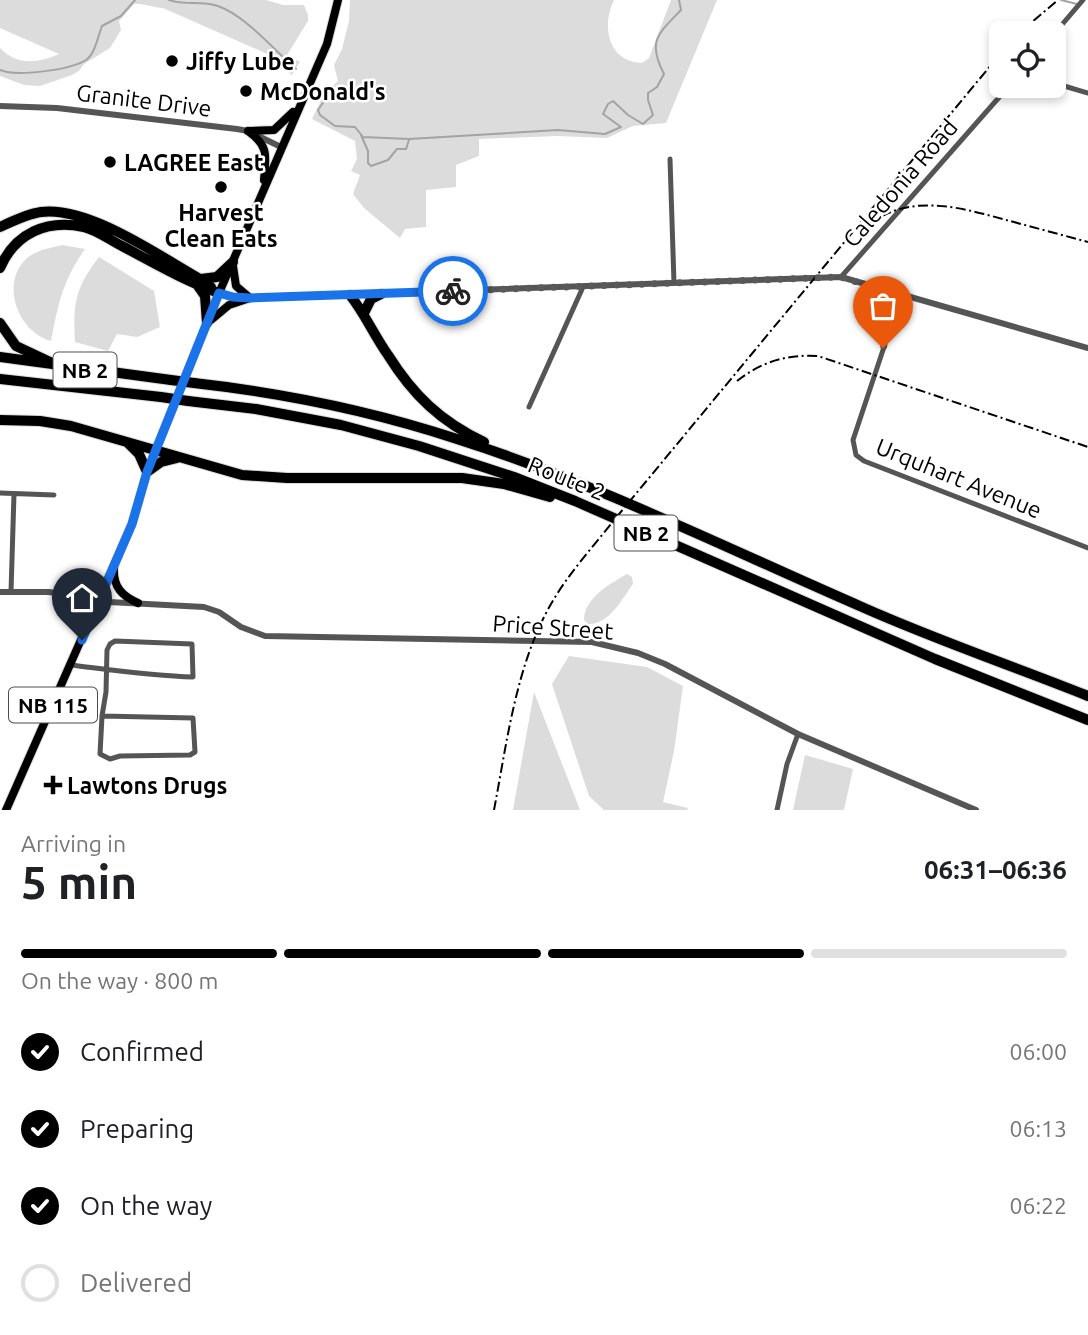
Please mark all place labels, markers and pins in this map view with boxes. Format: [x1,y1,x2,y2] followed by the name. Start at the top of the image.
[186,49,295,74] place label: Jiffy Lube
[164,53,180,69] marker: Jiffy Lube
[260,79,386,104] place label: McDonald's
[238,83,254,99] marker: McDonald's
[124,150,264,175] place label: LAGREE East
[102,154,118,170] marker: LAGREE East
[213,179,229,195] marker: Harvest Clean Eats
[164,200,278,251] place label: Harvest Clean Eats
[853,276,913,348] pin
[52,568,112,640] pin
[67,773,227,798] place label: Lawtons Drugs
[45,777,61,793] marker: Lawtons Drugs

